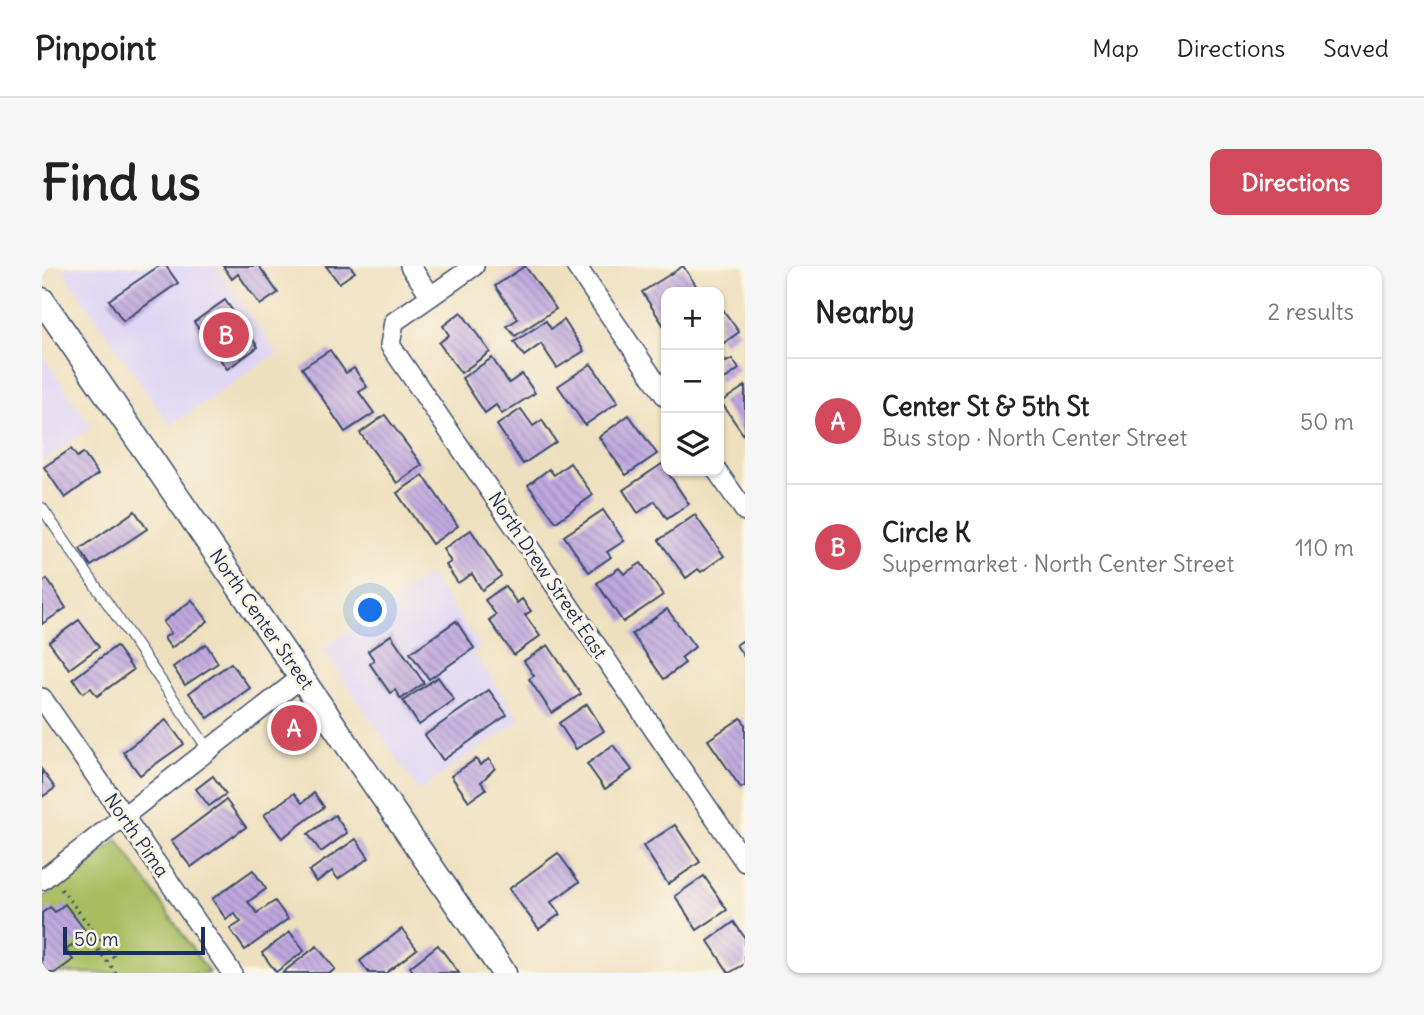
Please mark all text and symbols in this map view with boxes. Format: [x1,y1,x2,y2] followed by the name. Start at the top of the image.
[35,27,156,69] text: Pinpoint
[1092,33,1139,63] text: Map
[1177,33,1285,63] text: Directions
[1323,33,1389,63] text: Saved
[1210,149,1382,215] button: Directions
[42,152,200,213] text: Find us
[661,287,724,476] map controls
[661,287,724,350] button: +
[815,293,915,331] text: Nearby
[1268,297,1354,326] text: 2 results
[203,309,249,361] pin: B
[661,350,724,413] button: −
[882,390,1089,423] text: Center St & 5th St
[831,407,845,436] text: A
[1300,407,1354,436] text: 50 m
[661,413,724,476] button: layers
[882,423,1187,452] text: Bus stop · North Center Street
[483,487,613,663] street label: North Drew Street East
[882,516,971,549] text: Circle K
[830,533,846,562] text: B
[1295,533,1354,562] text: 110 m
[205,544,319,694] street label: North Center Street
[882,549,1234,578] text: Supermarket · North Center Street
[353,593,387,627] your location
[271,702,317,754] pin: A
[100,789,175,882] street label: North Pima
[63,924,205,956] scale bar
[74,927,119,951] text: 50 m

